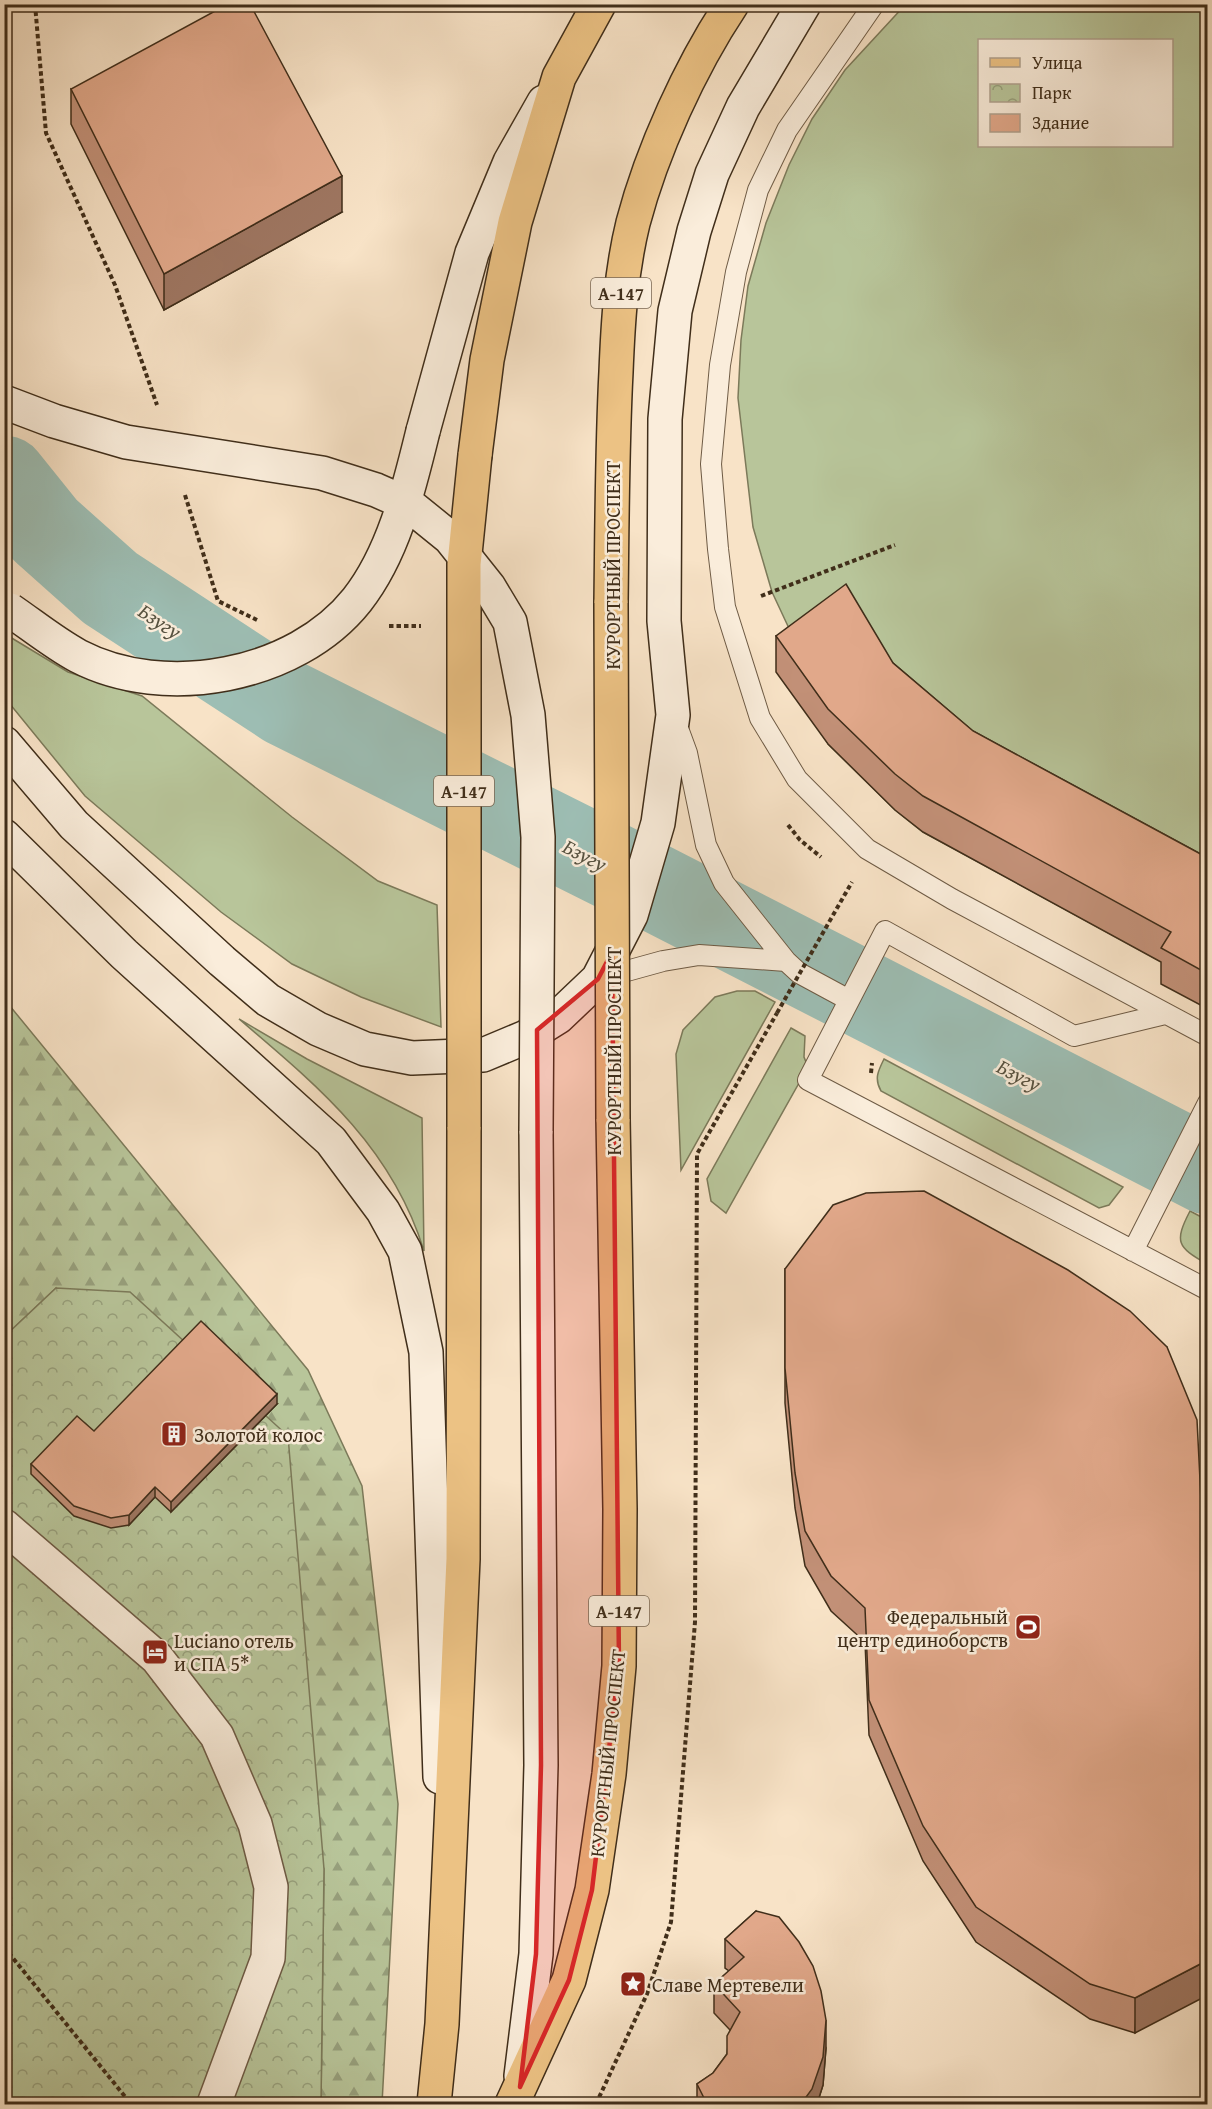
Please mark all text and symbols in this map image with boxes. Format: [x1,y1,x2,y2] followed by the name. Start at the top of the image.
[978,39,1173,147] legend
[1032,49,1083,76] text: Улица
[1032,79,1072,106] text: Парк
[1032,109,1089,136] text: Здание
[591,278,651,308] road number: А-147
[598,460,627,670] street label: КУРОРТНЫЙ ПРОСПЕКТ
[132,596,188,647] water label: Бзугу
[434,776,494,806] road number: А-147
[558,831,613,879] water label: Бзугу
[599,946,628,1156] street label: КУРОРТНЫЙ ПРОСПЕКТ
[992,1051,1047,1099] water label: Бзугу
[159,1419,189,1449] building icon: Золотой колос
[194,1420,323,1449] place label: Золотой колос
[589,1596,649,1626] road number: А-147
[837,1602,1008,1654] place label: Федеральный центр единоборств
[1013,1612,1043,1642] sports icon: Федеральный центр единоборств
[174,1626,294,1678] place label: Luciano отель и СПА 5*
[140,1637,170,1667] hotel icon: Luciano отель и СПА 5*
[582,1648,632,1858] street label: КУРОРТНЫЙ ПРОСПЕКТ
[618,1969,648,1999] place icon: Славе Мертевели
[652,1970,804,1999] place label: Славе Мертевели

